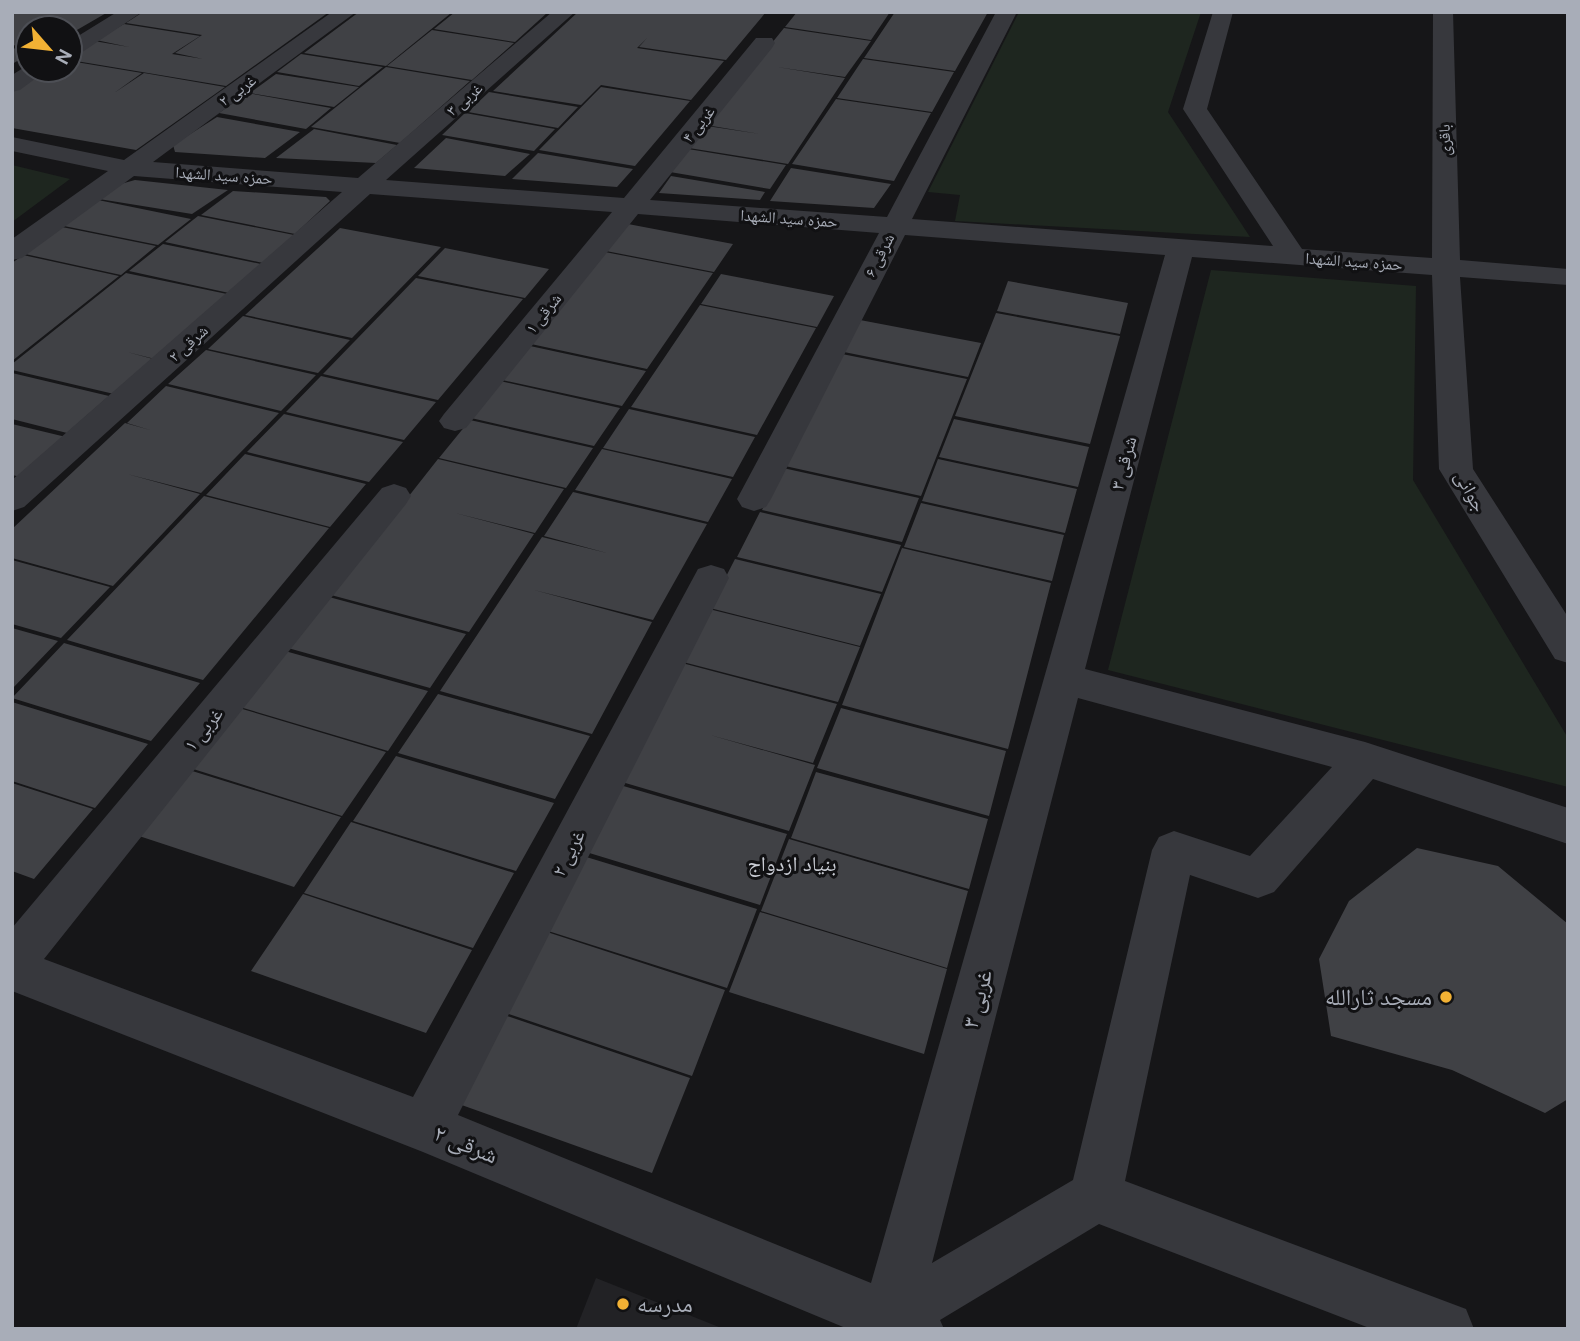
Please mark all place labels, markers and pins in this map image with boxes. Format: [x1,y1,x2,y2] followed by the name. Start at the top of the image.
[1325,982,1432,1012] place label: مسجد ثارالله
[1438,989,1454,1005] marker: مسجد ثارالله
[637,1289,693,1319] place label: مدرسه
[615,1296,631,1312] marker: مدرسه

